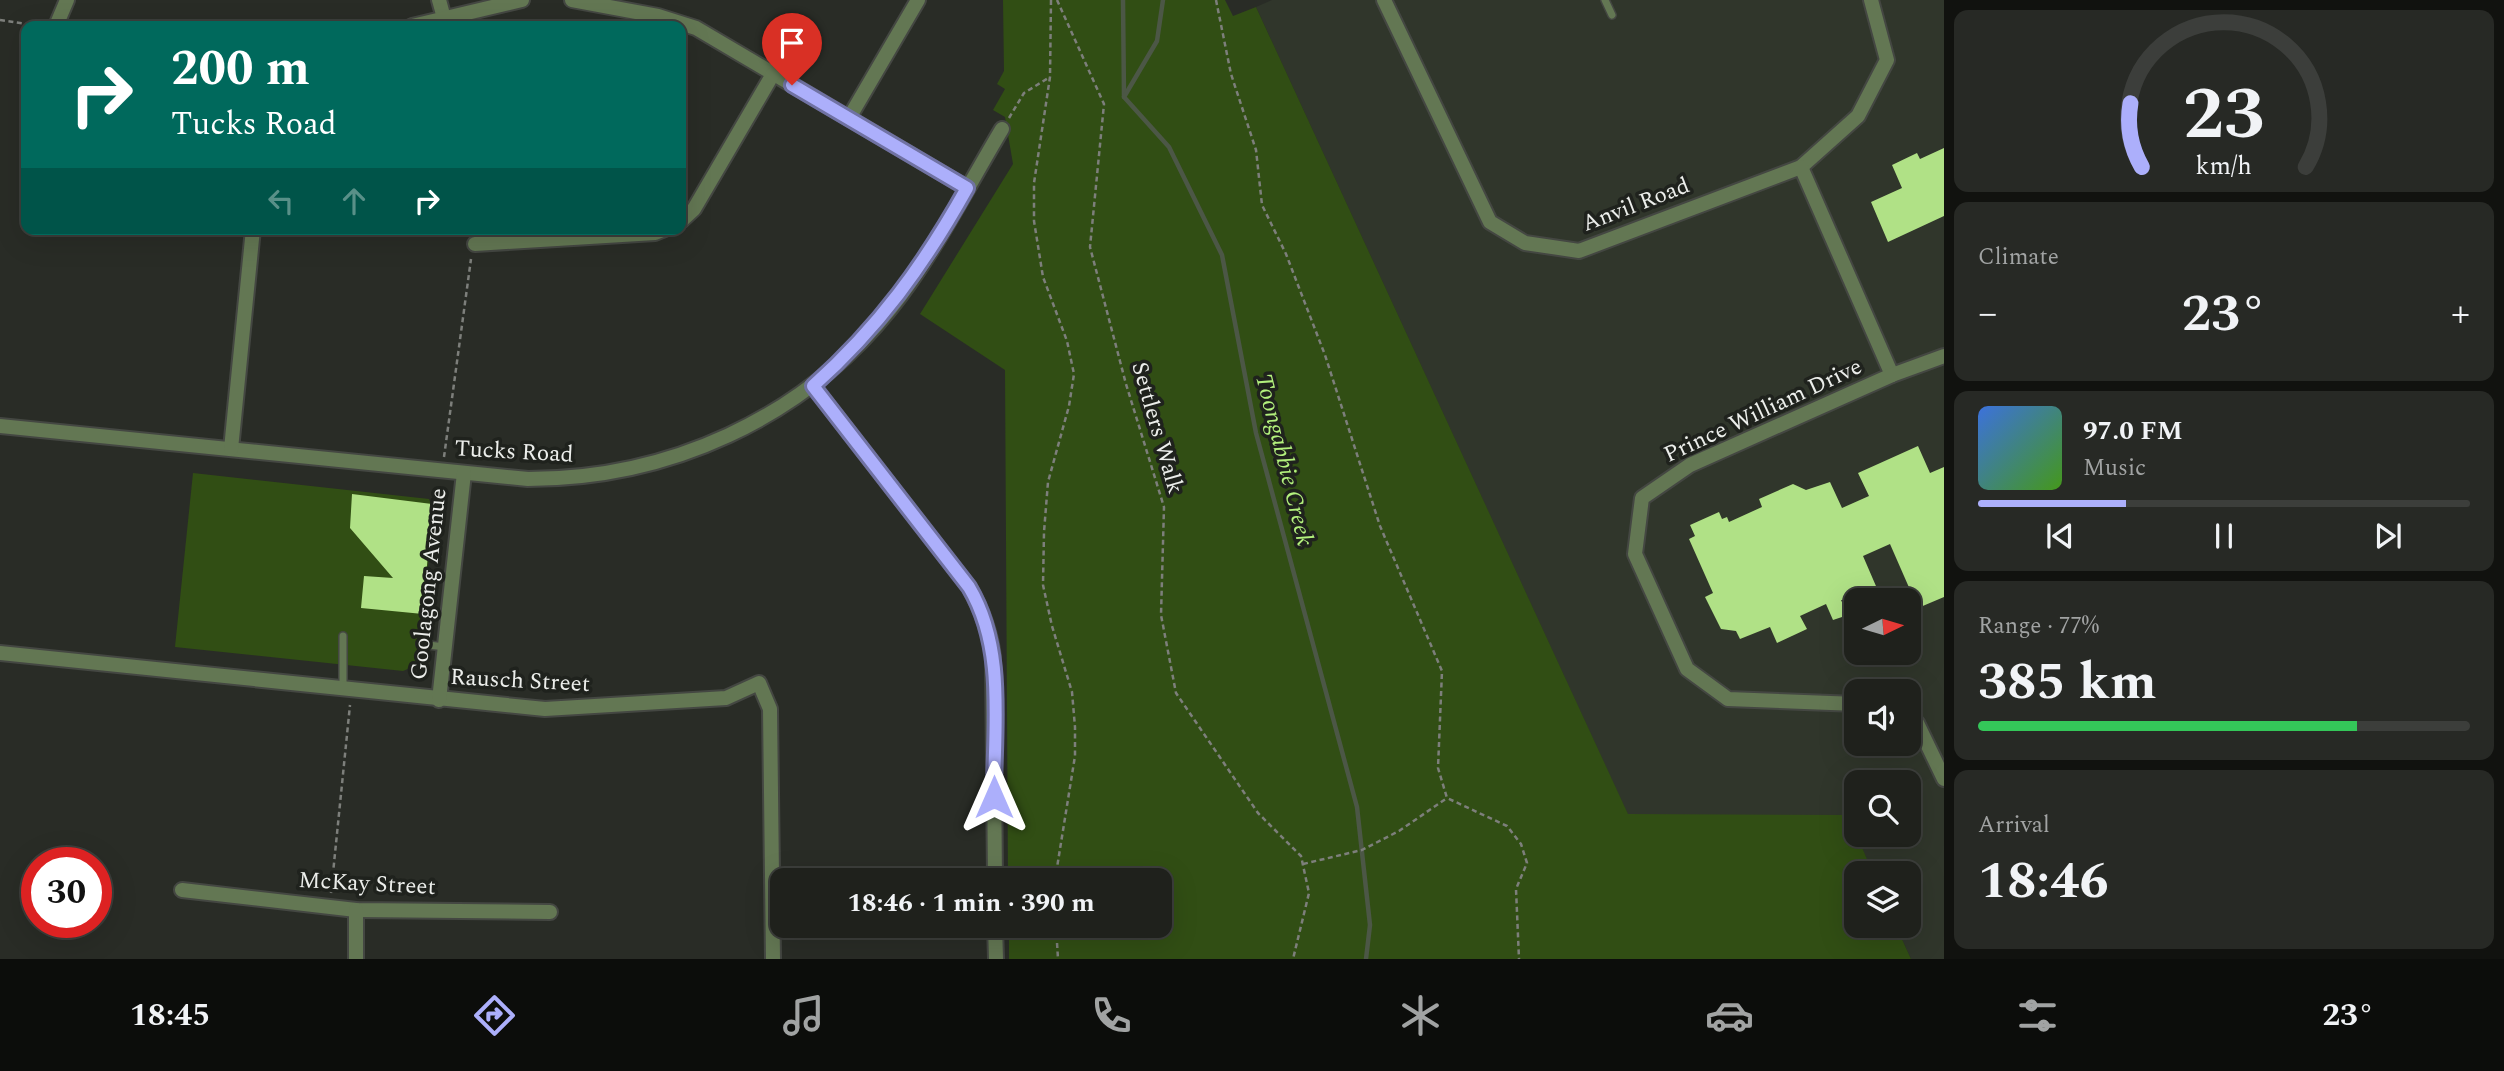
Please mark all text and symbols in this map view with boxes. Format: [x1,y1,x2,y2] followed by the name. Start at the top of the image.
[762,13,822,85] pin
[773,24,811,62] icon: arrive
[171,32,310,107] text: 200 m
[56,49,147,140] icon: right
[2183,60,2265,171] text: 23
[171,100,337,149] text: Tucks Road
[2196,148,2252,186] text: km/h
[1577,168,1695,242] street label: Anvil Road
[262,182,300,220] icon: left
[335,182,373,220] icon: ahead
[408,182,446,220] icon: right
[1978,240,2059,275] text: Climate
[2182,275,2266,354] text: 23°
[1978,285,1997,343] text: −
[2451,285,2470,343] text: +
[1658,350,1868,472] street label: Prince William Drive
[1121,358,1193,498] street label: Settlers Walk
[1245,370,1323,550] water label: Toongabbie Creek
[2083,411,2183,451] text: 97.0 FM
[454,431,575,473] street label: Tucks Road
[2083,451,2146,486] text: Music
[402,486,456,682] street label: Goolagong Avenue
[2041,517,2079,555] icon: previous
[2205,517,2243,555] icon: pause
[2369,517,2407,555] icon: next
[1844,588,1922,665] north arrow
[1844,588,1921,938] map controls
[1978,609,2099,644] text: Range · 77%
[1978,643,2157,722] text: 385 km
[449,660,591,702] street label: Rausch Street
[1844,679,1921,756] button: sound
[957,760,1031,834] position arrow
[1844,770,1921,847] button: search
[1978,808,2050,843] text: Arrival
[1978,842,2109,921] text: 18:46
[21,847,112,938] speed limit sign: 30
[1844,861,1921,938] button: layers
[297,863,437,905] street label: McKay Street
[847,883,1095,923] text: 18:46 · 1 min · 390 m
[130,991,210,1040] text: 18:45
[470,991,519,1040] icon: directions
[779,991,828,1040] icon: music
[1087,991,1136,1040] icon: phone
[1396,991,1445,1040] icon: climate
[1705,991,1754,1040] icon: car
[2013,991,2062,1040] icon: filters
[2322,991,2374,1040] text: 23°

